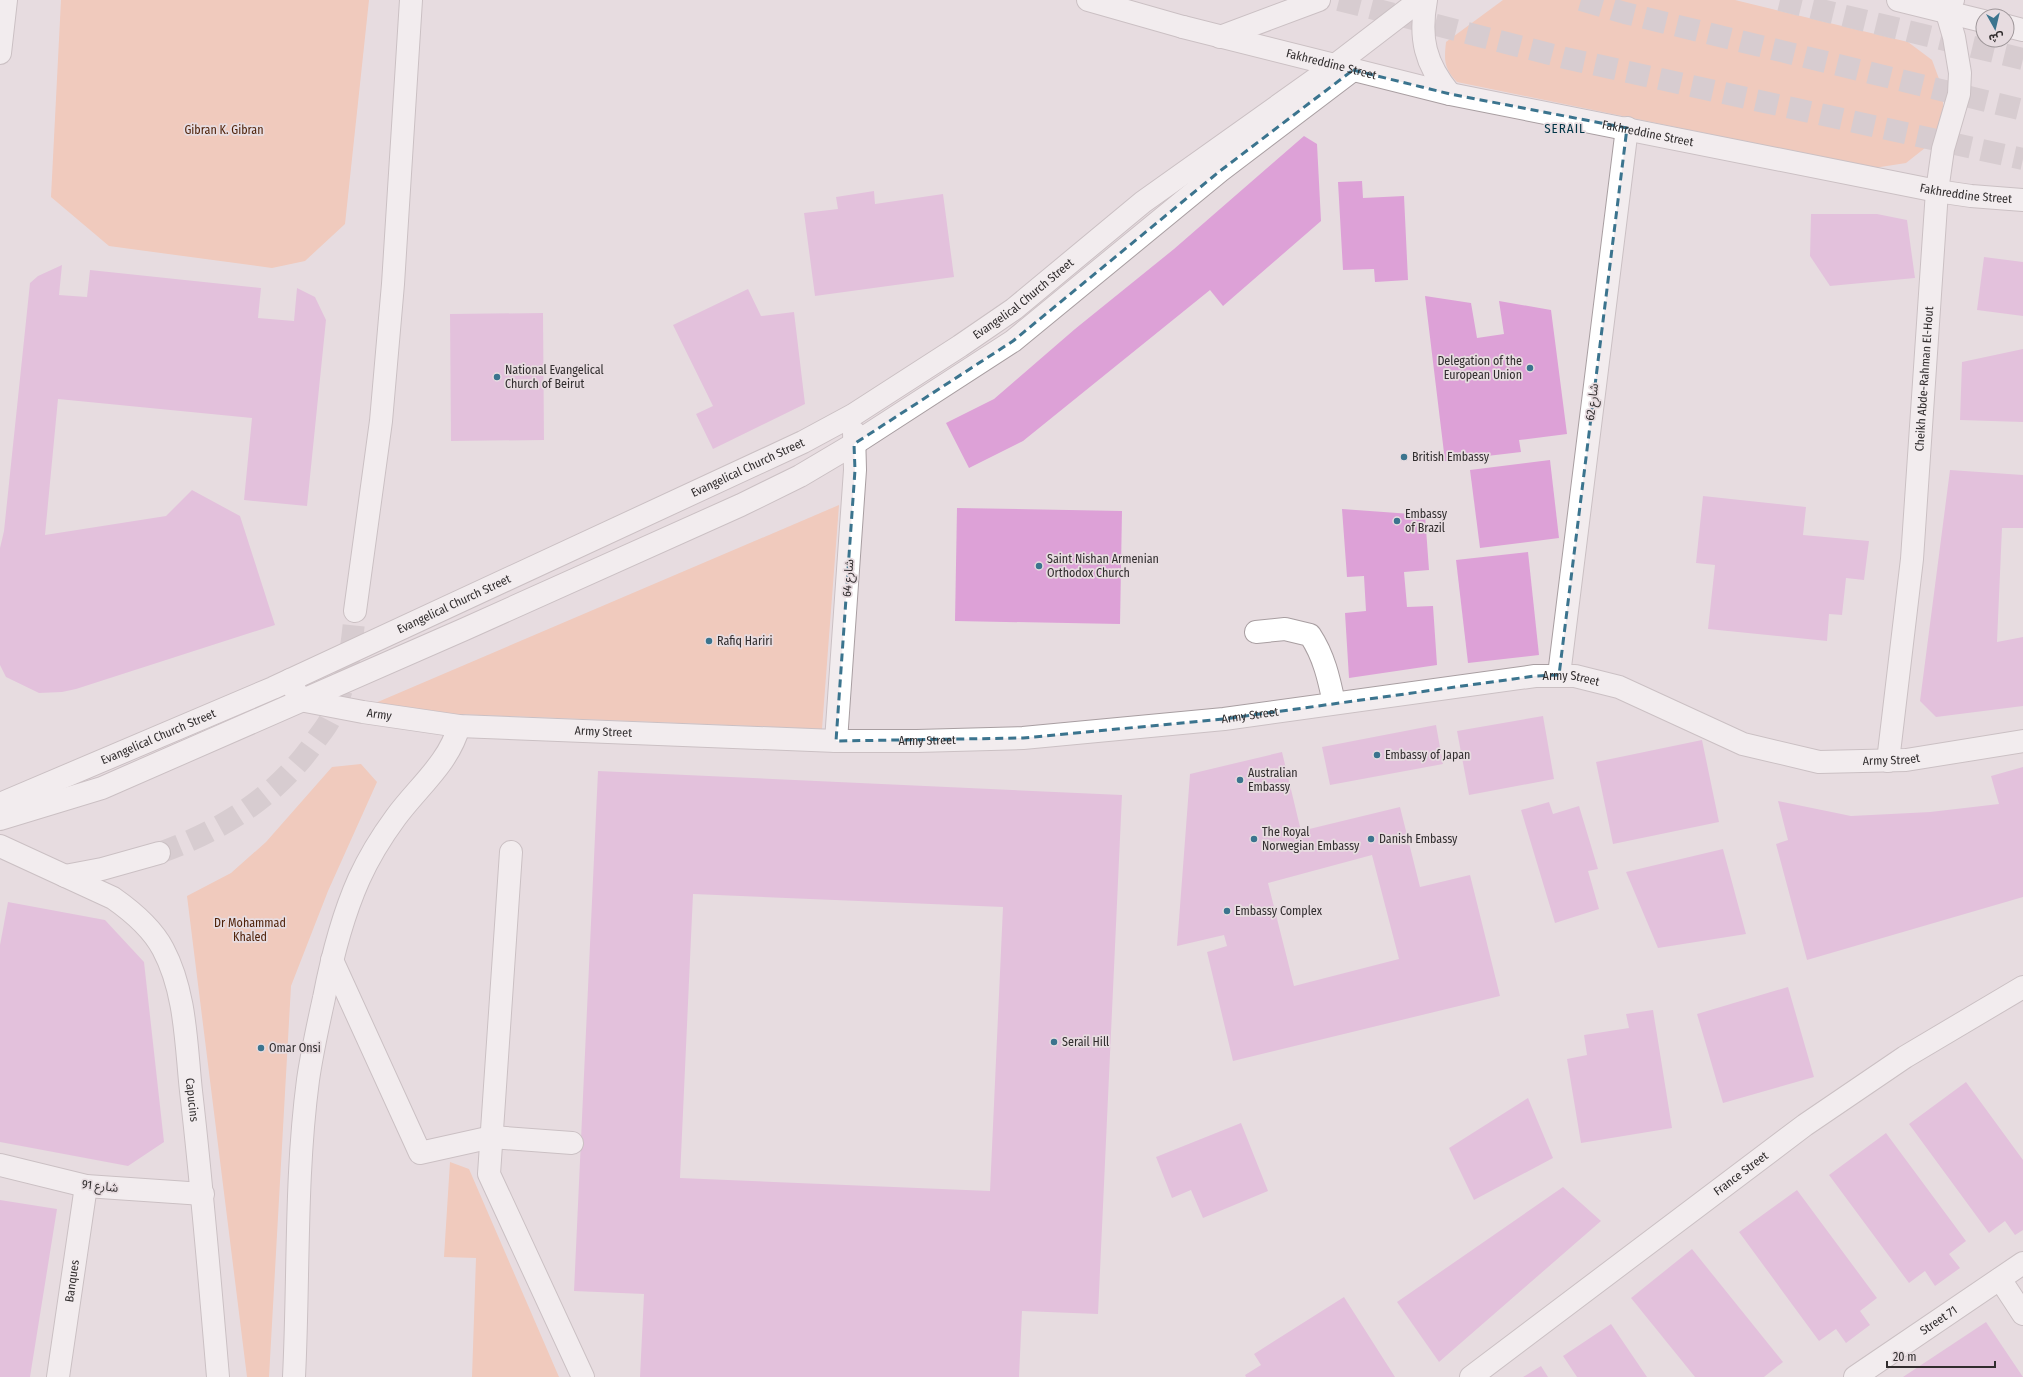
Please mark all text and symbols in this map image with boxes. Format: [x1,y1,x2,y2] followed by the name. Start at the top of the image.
[1975,8,2015,48] north arrow
[1988,30,2005,45] text: ش
[1285,46,1378,82] street label: Fakhreddine Street
[1601,117,1695,149] street label: Fakhreddine Street
[1544,121,1586,136] district label: SERAIL
[184,123,264,137] park label: Gibran K. Gibran
[1919,181,2013,206] street label: Fakhreddine Street
[970,256,1076,342] street label: Evangelical Church Street
[1912,306,1936,452] street label: Cheikh Abde-Rahman El-Hout
[1437,354,1522,382] place label: Delegation of the European Union
[505,363,604,391] place label: National Evangelical Church of Beirut
[1525,363,1535,373] marker: Delegation of the European Union
[492,372,502,382] marker: National Evangelical Church of Beirut
[1583,383,1603,422] street label: شارع 62
[689,435,807,500] street label: Evangelical Church Street
[1412,450,1490,464] place label: British Embassy
[1399,452,1409,462] marker: British Embassy
[1405,507,1448,535] place label: Embassy of Brazil
[1392,516,1402,526] marker: Embassy of Brazil
[1047,552,1159,580] place label: Saint Nishan Armenian Orthodox Church
[840,559,858,598] street label: شارع 64
[1034,561,1044,571] marker: Saint Nishan Armenian Orthodox Church
[395,572,513,636] street label: Evangelical Church Street
[717,634,772,648] place label: Rafiq Hariri
[704,636,714,646] marker: Rafiq Hariri
[1543,669,1601,689] street label: Army Street
[1221,705,1279,726] street label: Army Street
[99,706,218,767] street label: Evangelical Church Street
[366,706,393,723] street label: Army
[574,724,632,740] street label: Army Street
[898,733,956,748] street label: Army Street
[1385,748,1470,762] place label: Embassy of Japan
[1372,750,1382,760] marker: Embassy of Japan
[1862,751,1921,768] street label: Army Street
[1248,766,1298,794] place label: Australian Embassy
[1235,775,1245,785] marker: Australian Embassy
[1262,825,1360,853] place label: The Royal Norwegian Embassy
[1379,832,1458,846] place label: Danish Embassy
[1249,834,1259,844] marker: The Royal Norwegian Embassy
[1366,834,1376,844] marker: Danish Embassy
[1235,904,1323,918] place label: Embassy Complex
[1222,906,1232,916] marker: Embassy Complex
[214,916,286,944] park label: Dr Mohammad Khaled
[1062,1035,1109,1049] place label: Serail Hill
[1049,1037,1059,1047] marker: Serail Hill
[269,1041,321,1055] place label: Omar Onsi
[256,1043,266,1053] marker: Omar Onsi
[183,1077,201,1122] street label: Capucins
[1711,1148,1771,1198] street label: France Street
[81,1177,119,1197] street label: شارع 91
[62,1259,82,1303] street label: Banques
[1917,1303,1960,1338] street label: Street 71
[1887,1343,1995,1369] scale bar
[1893,1350,1917,1364] text: 20 m

